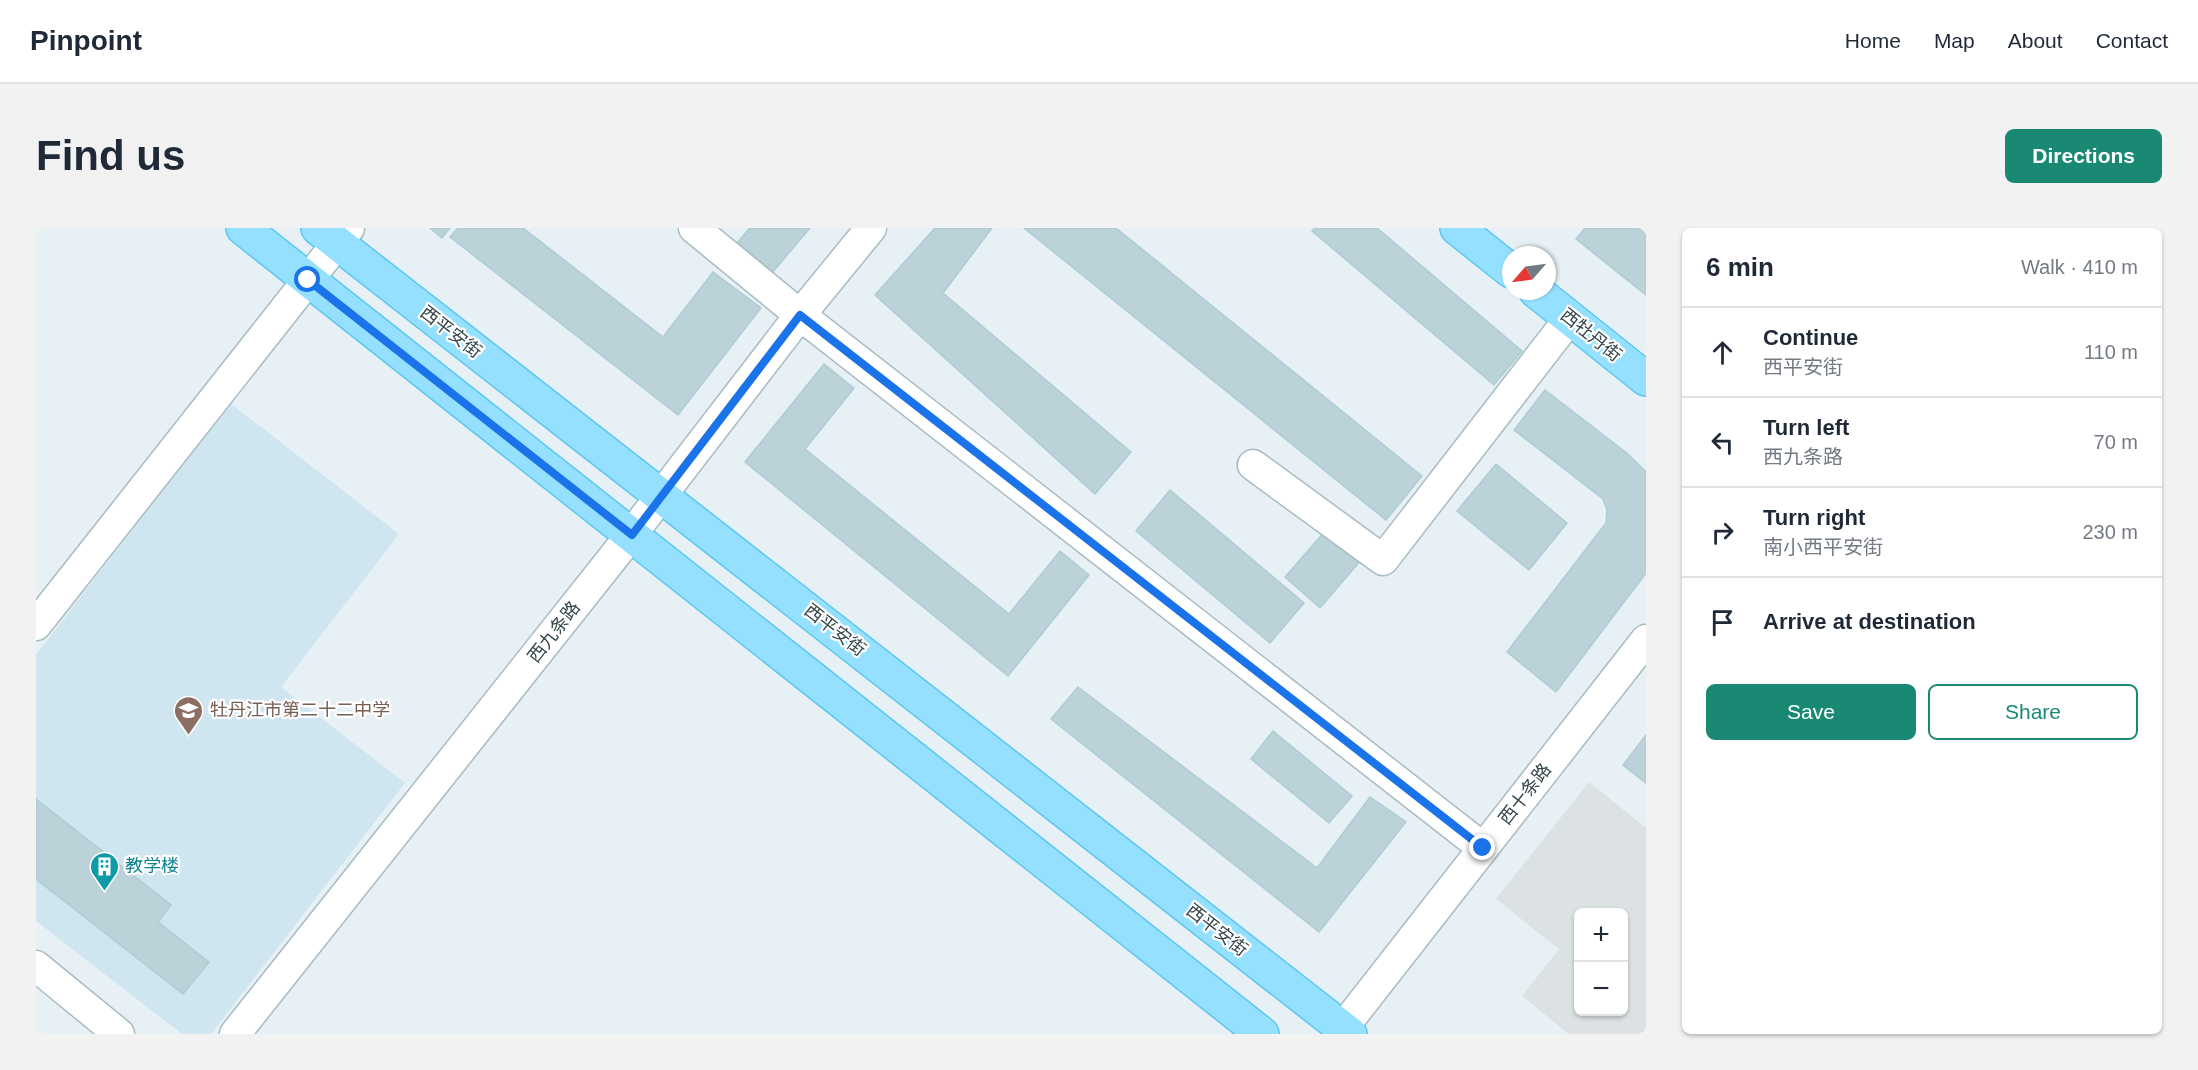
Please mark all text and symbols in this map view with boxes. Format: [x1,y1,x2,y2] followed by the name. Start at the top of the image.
[30,25,142,56] text: Pinpoint
[1845,29,1901,52] text: Home
[1934,29,1975,52] text: Map
[2008,29,2063,52] text: About
[2096,29,2168,52] text: Contact
[2005,129,2162,183] button: Directions
[36,132,185,179] text: Find us
[1502,246,1556,300] north arrow
[1706,252,1774,282] text: 6 min
[2021,256,2138,278] text: Walk · 410 m
[294,266,320,292] route start
[416,302,486,362] street label: 西平安街
[1557,305,1625,365] street label: 西牡丹街
[1763,325,1858,350] text: Continue
[1706,336,1739,369] icon: ahead
[2084,341,2138,363] text: 110 m
[1763,356,1843,378] text: 西平安街
[1763,415,1849,440] text: Turn left
[1706,426,1739,459] icon: left
[2094,431,2138,453] text: 70 m
[1763,446,1843,468] text: 西九条路
[1763,505,1865,530] text: Turn right
[1706,516,1739,549] icon: right
[2082,521,2138,543] text: 230 m
[1763,536,1883,558] text: 南小西平安街
[524,597,584,667] street label: 西九条路
[800,600,870,660] street label: 西平安街
[1706,606,1739,639] icon: arrive
[1763,609,1976,634] text: Arrive at destination
[1706,684,1916,740] button: Save
[1928,684,2138,740] button: Share
[173,694,205,736] school or university icon: 牡丹江市第二十二中学
[210,700,390,720] place label: 牡丹江市第二十二中学
[1495,759,1555,829] street label: 西十条路
[1469,834,1495,860] route end
[88,850,120,892] building icon: 教学楼
[125,856,179,876] place label: 教学楼
[1182,900,1252,960] street label: 西平安街
[1574,908,1628,1016] map controls
[1574,908,1628,962] button: +
[1574,962,1628,1016] button: −

